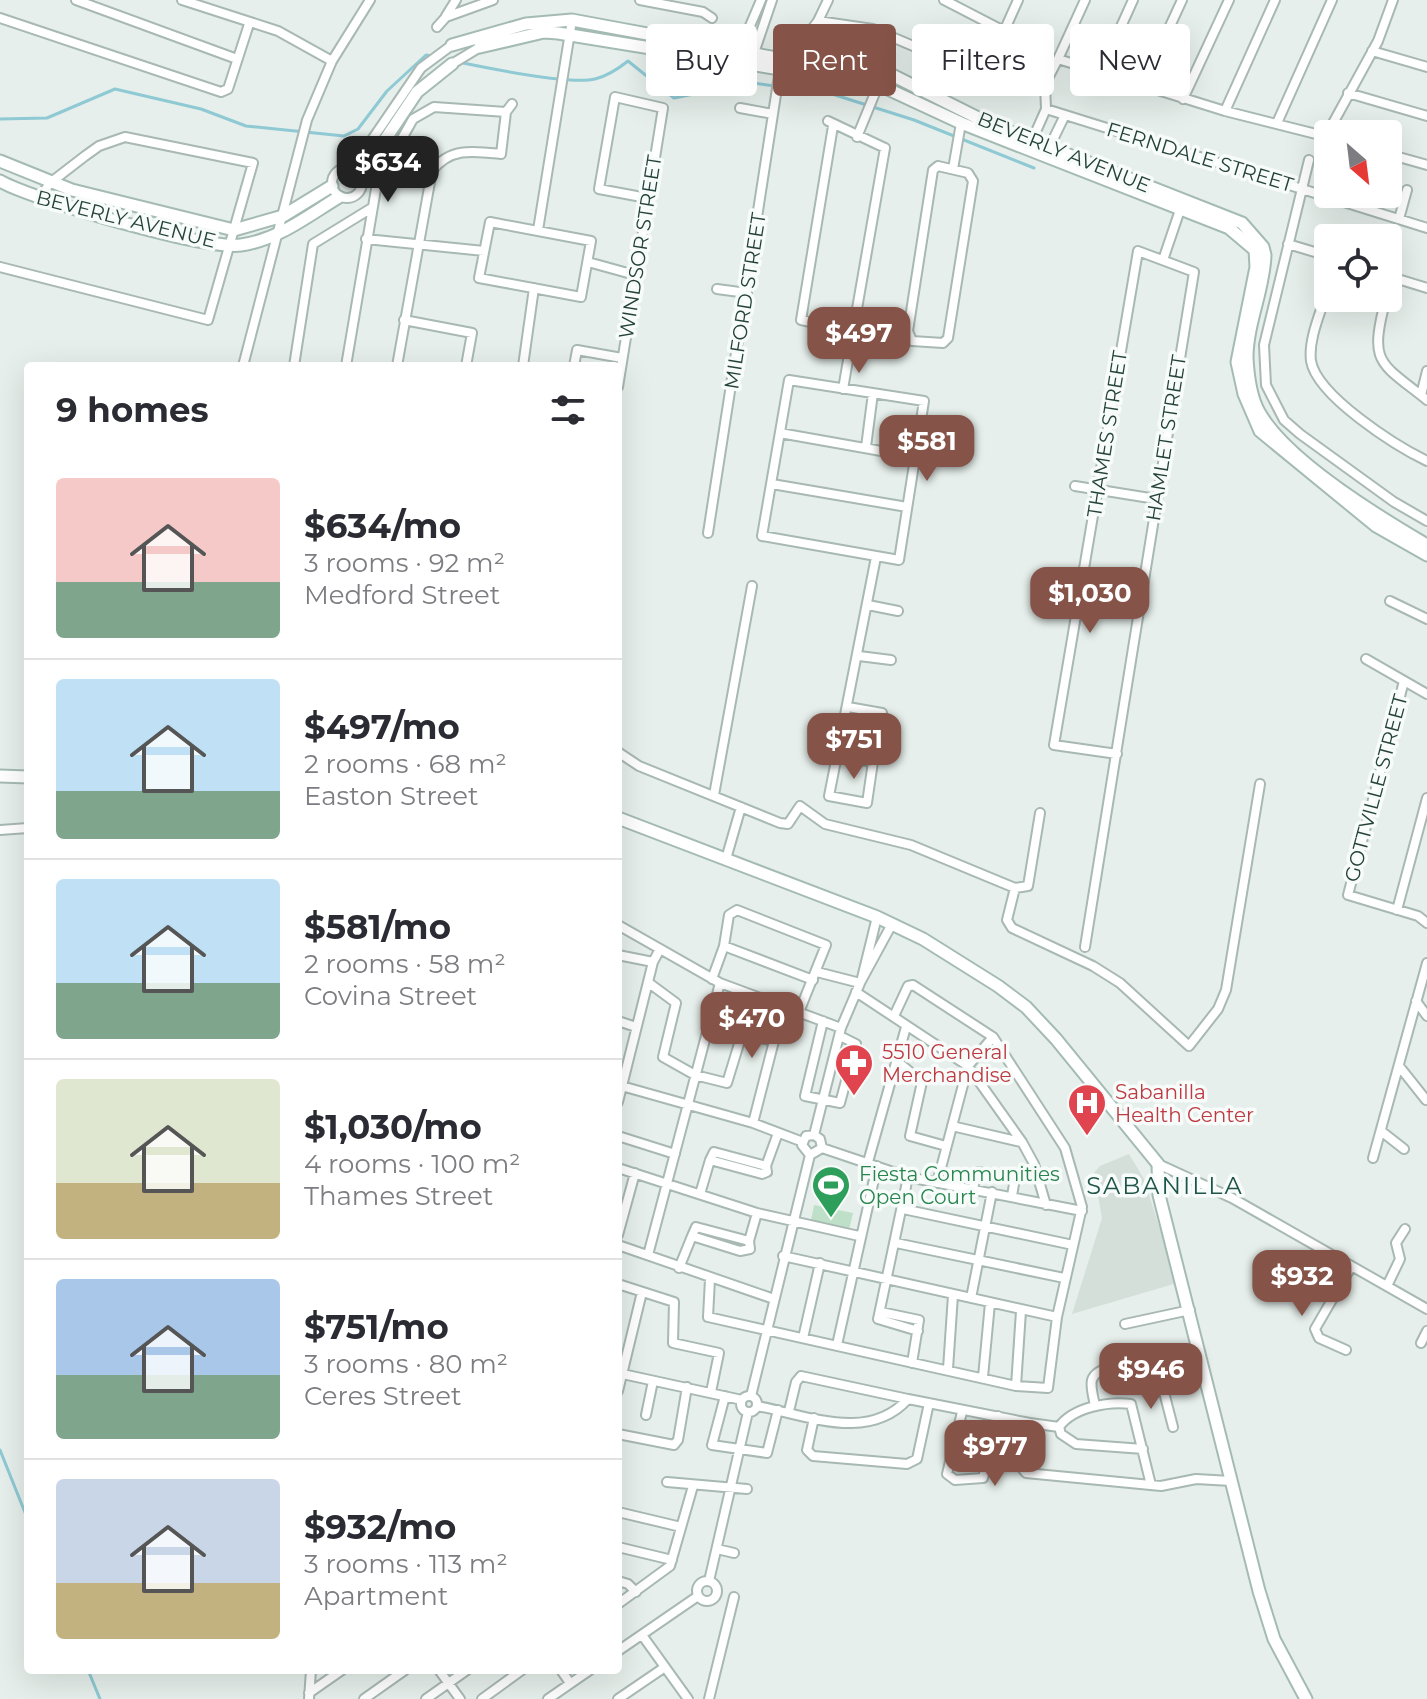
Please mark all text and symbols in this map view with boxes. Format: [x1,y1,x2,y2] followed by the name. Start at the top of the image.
[646,24,757,96] chip: Buy
[773,24,896,96] chip: Rent
[912,24,1054,96] chip: Filters
[1070,24,1190,96] chip: New
[974,106,1154,198] street label: BEVERLY AVENUE
[1104,117,1297,197] street label: FERNDALE STREET
[1314,120,1402,208] north arrow
[1314,120,1402,312] map controls
[341,136,435,204] pin: $634
[355,146,421,178] text: $634
[614,153,666,341] street label: WINDSOR STREET
[34,185,218,253] street label: BEVERLY AVENUE
[719,210,771,391] street label: MILFORD STREET
[1314,224,1402,312] button: locate
[812,307,906,375] pin: $497
[825,317,893,349] text: $497
[1082,348,1132,519] street label: THAMES STREET
[1141,353,1191,523] street label: HAMLET STREET
[546,388,590,432] icon: filters
[56,389,209,431] text: 9 homes
[880,415,974,483] pin: $581
[897,425,957,457] text: $581
[304,505,461,547] text: $634/mo
[120,510,216,606] icon: home
[304,547,505,579] text: 3 rooms · 92 m²
[1025,567,1155,635] pin: $1,030
[1048,577,1132,609] text: $1,030
[304,579,500,611] text: Medford Street
[1339,691,1413,884] street label: GOTTVILLE STREET
[304,706,460,748] text: $497/mo
[120,711,216,807] icon: home
[807,713,901,781] pin: $751
[825,723,883,755] text: $751
[304,748,507,780] text: 2 rooms · 68 m²
[304,780,479,812] text: Easton Street
[304,906,451,948] text: $581/mo
[120,911,216,1007] icon: home
[304,948,506,980] text: 2 rooms · 58 m²
[304,980,477,1012] text: Covina Street
[705,992,799,1060] pin: $470
[719,1002,785,1034] text: $470
[882,1040,1012,1087] place label: 5510 General Merchandise
[833,1042,875,1097] pharmacy icon: 5510 General Merchandise
[1115,1080,1254,1127] place label: Sabanilla Health Center
[1066,1082,1108,1137] hospital icon: Sabanilla Health Center
[304,1106,482,1148] text: $1,030/mo
[120,1111,216,1207] icon: home
[304,1148,521,1180] text: 4 rooms · 100 m²
[859,1162,1060,1209] place label: Fiesta Communities Open Court
[810,1164,852,1219] sports icon: Fiesta Communities Open Court
[1086,1171,1244,1200] district label: SABANILLA
[304,1180,493,1212] text: Thames Street
[1255,1250,1349,1318] pin: $932
[1270,1260,1334,1292] text: $932
[304,1306,449,1348] text: $751/mo
[120,1311,216,1407] icon: home
[1104,1343,1198,1411] pin: $946
[304,1348,508,1380] text: 3 rooms · 80 m²
[1117,1353,1185,1385] text: $946
[304,1380,461,1412] text: Ceres Street
[948,1420,1042,1488] pin: $977
[962,1430,1028,1462] text: $977
[304,1506,456,1548] text: $932/mo
[120,1511,216,1607] icon: home
[304,1548,508,1580] text: 3 rooms · 113 m²
[304,1580,448,1612] text: Apartment

